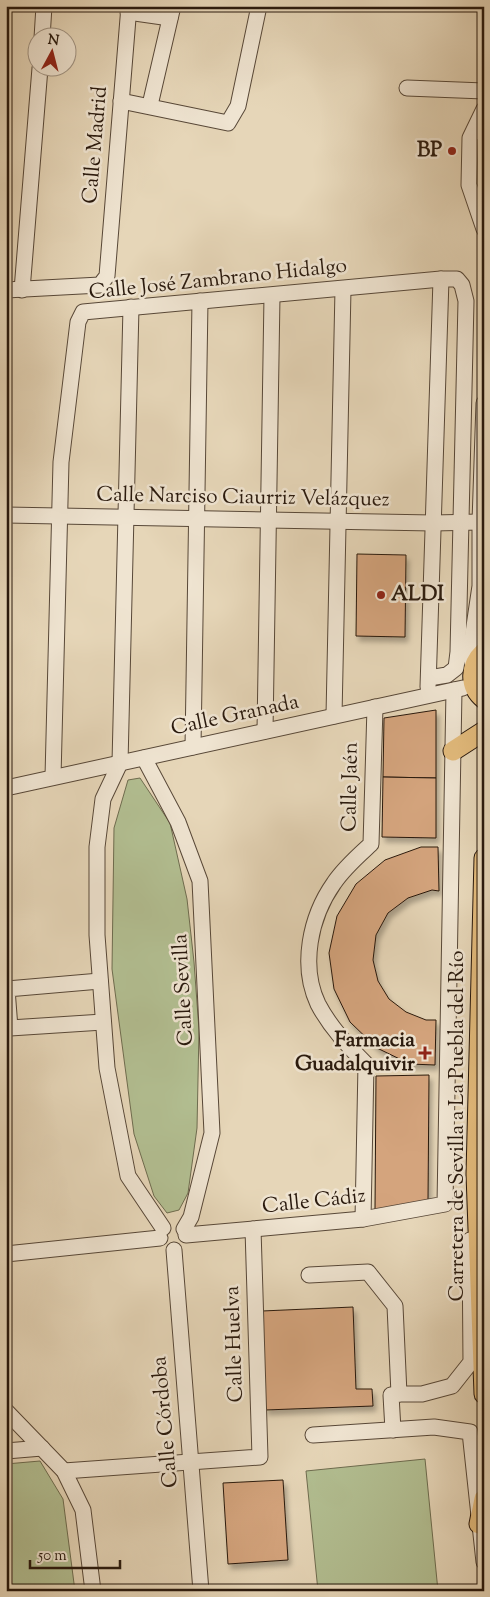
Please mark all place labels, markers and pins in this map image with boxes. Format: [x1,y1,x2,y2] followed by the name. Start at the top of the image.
[417,136,442,166] place label: BP
[446,145,458,157] marker: BP
[391,580,444,610] place label: ALDI
[375,589,387,601] marker: ALDI
[295,1026,415,1080] place label: Farmacia Guadalquivir
[419,1047,431,1059] marker: Farmacia Guadalquivir

